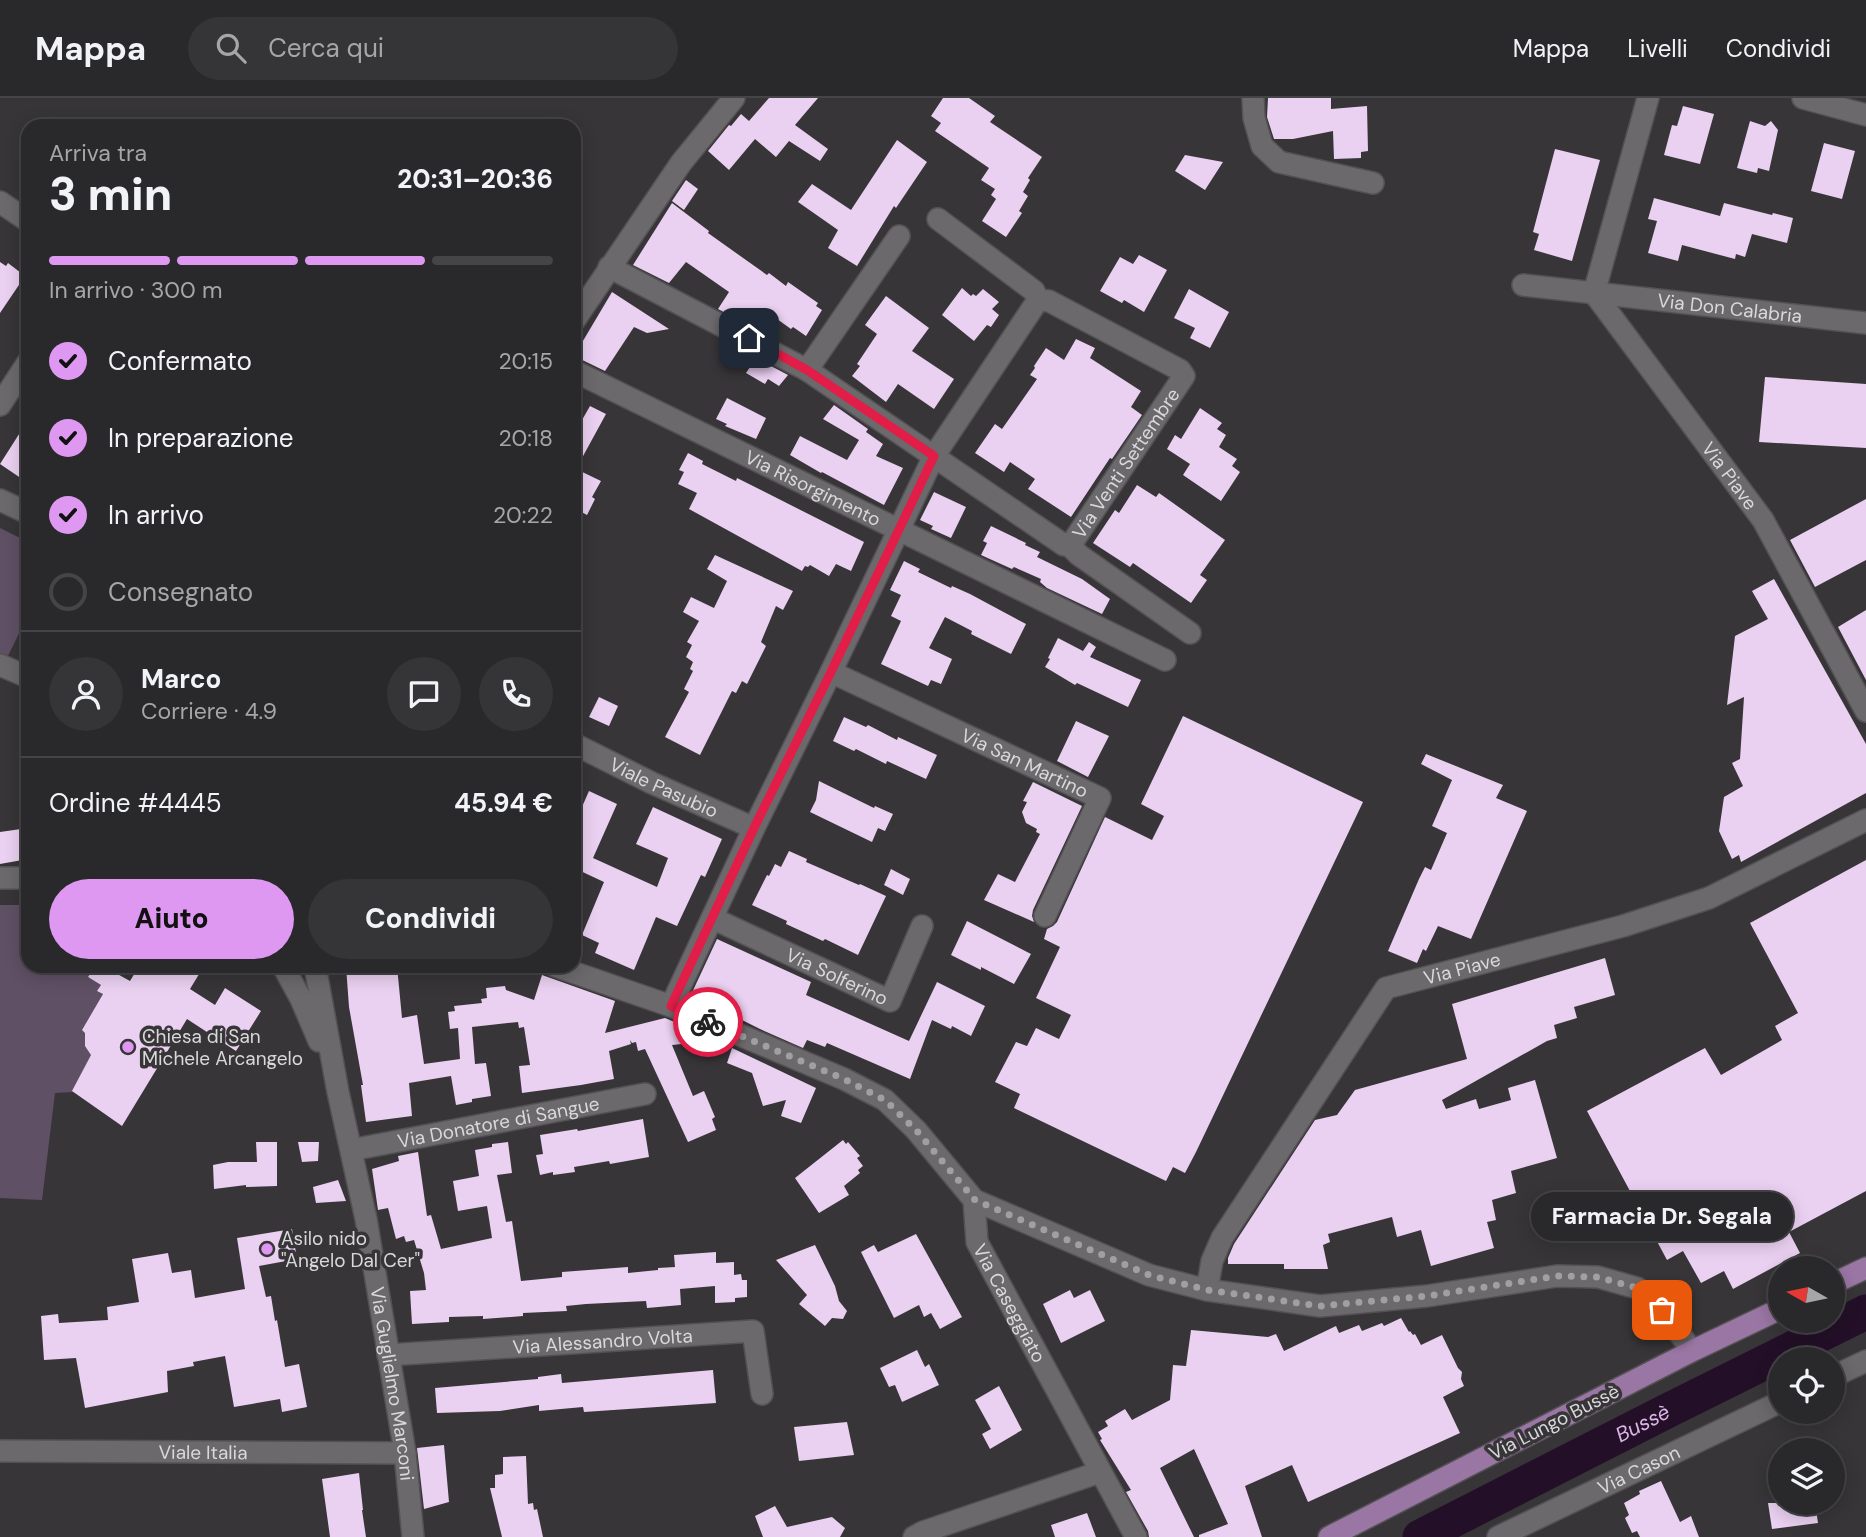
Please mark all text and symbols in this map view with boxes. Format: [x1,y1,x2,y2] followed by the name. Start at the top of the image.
[188,17,678,80] search box
[35,27,146,70] text: Mappa
[212,29,250,67] icon: search
[268,31,384,65] text: Cerca qui
[1513,33,1589,64] text: Mappa
[1627,33,1688,64] text: Livelli
[1726,33,1831,64] text: Condividi
[49,138,147,168] text: Arriva tra
[397,162,553,196] text: 20:31–20:36
[49,164,172,224] text: 3 min
[49,275,222,305] text: In arrivo · 300 m
[1656,287,1803,328] street label: Via Don Calabria
[719,308,779,368] pin
[730,319,768,357] icon: home
[49,342,87,380] icon: check
[108,344,252,378] text: Confermato
[498,346,553,376] text: 20:15
[1066,383,1185,543] street label: Via Venti Settembre
[49,419,87,457] icon: check
[108,421,294,455] text: In preparazione
[498,423,553,453] text: 20:18
[1696,437,1763,515] street label: Via Piave
[741,444,885,532] street label: Via Risorgimento
[49,496,87,534] icon: check
[108,498,204,532] text: In arrivo
[493,500,553,530] text: 20:22
[108,575,253,609] text: Consegnato
[49,657,123,731] button: person
[387,657,461,731] button: chat
[479,657,553,731] button: phone
[141,662,221,696] text: Marco
[141,696,277,726] text: Corriere · 4.9
[957,722,1092,803] street label: Via San Martino
[606,751,722,823] street label: Viale Pasubio
[49,786,222,820] text: Ordine #4445
[454,786,553,820] text: 45.94 €
[49,879,294,959] button: Aiuto
[308,879,553,959] button: Condividi
[782,942,892,1011] street label: Via Solferino
[1421,946,1503,990] street label: Via Piave
[673,987,743,1057] courier
[689,1003,727,1041] icon: bike
[142,1024,303,1071] place label: Chiesa di San Michele Arcangelo
[120,1039,136,1055] marker: Chiesa di San Michele Arcangelo
[395,1090,601,1153] street label: Via Donatore di Sangue
[1531,1191,1793,1240] callout: Farmacia Dr. Segala
[1552,1201,1772,1231] text: Farmacia Dr. Segala
[281,1226,420,1273] place label: Asilo nido "Angelo Dal Cer"
[968,1239,1052,1367] street label: Via Caseggiato
[259,1241,275,1257] marker: Asilo nido "Angelo Dal Cer"
[1768,1256,1844,1334] north arrow
[1768,1256,1845,1515] map controls
[1632,1280,1692,1340] pin
[365,1285,420,1482] street label: Via Guglielmo Marconi
[1643,1291,1681,1329] icon: bag
[512,1323,693,1359] street label: Via Alessandro Volta
[1768,1347,1845,1424] button: locate
[1485,1378,1623,1466] street label: Via Lungo Bussè
[1611,1398,1675,1449] water label: Bussè
[1768,1438,1845,1515] button: layers
[158,1439,248,1465] street label: Viale Italia
[1593,1439,1684,1500] street label: Via Cason

